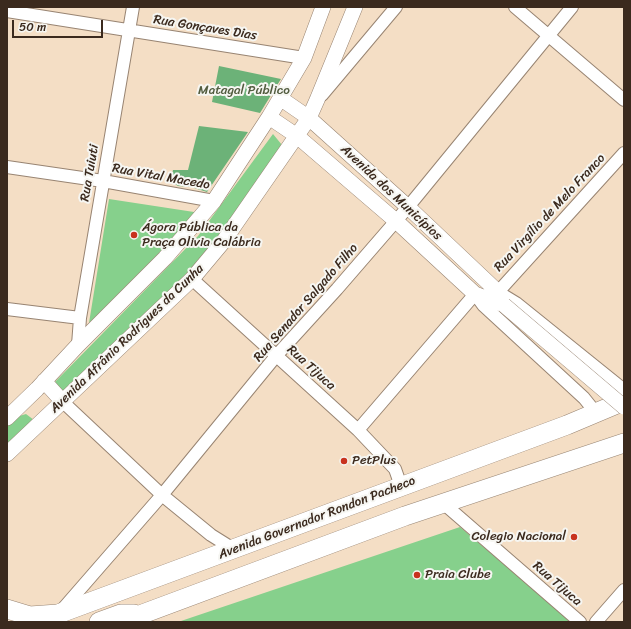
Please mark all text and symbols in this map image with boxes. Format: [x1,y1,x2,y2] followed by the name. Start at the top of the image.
[14,12,105,38] scale bar
[152,12,258,44] street label: Rua Gonçaves Dias
[19,16,46,38] text: 50 m
[198,83,290,99] park label: Matagal Público
[337,142,445,244] street label: Avenida dos Municípios
[77,143,103,203] street label: Rua Tuiuti
[491,151,609,275] street label: Rua Virgílio de Melo Franco
[111,161,211,193] street label: Rua Vital Macedo
[142,220,261,251] place label: Ágora Pública da Praça Olivia Calábria
[129,230,139,240] marker: Ágora Pública da Praça Olivia Calábria
[251,241,361,365] street label: Rua Senador Salgado Filho
[47,261,207,417] street label: Avenida Afrânio Rodrigues da Cunha
[284,342,338,394] street label: Rua Tijuca
[352,453,396,469] place label: PetPlus
[339,456,349,466] marker: PetPlus
[216,473,418,563] street label: Avenida Governador Rondon Pacheco
[471,529,566,545] place label: Colegio Nacional
[569,532,579,542] marker: Colegio Nacional
[529,559,585,609] street label: Rua Tijuca
[425,567,491,583] place label: Praia Clube
[412,570,422,580] marker: Praia Clube

